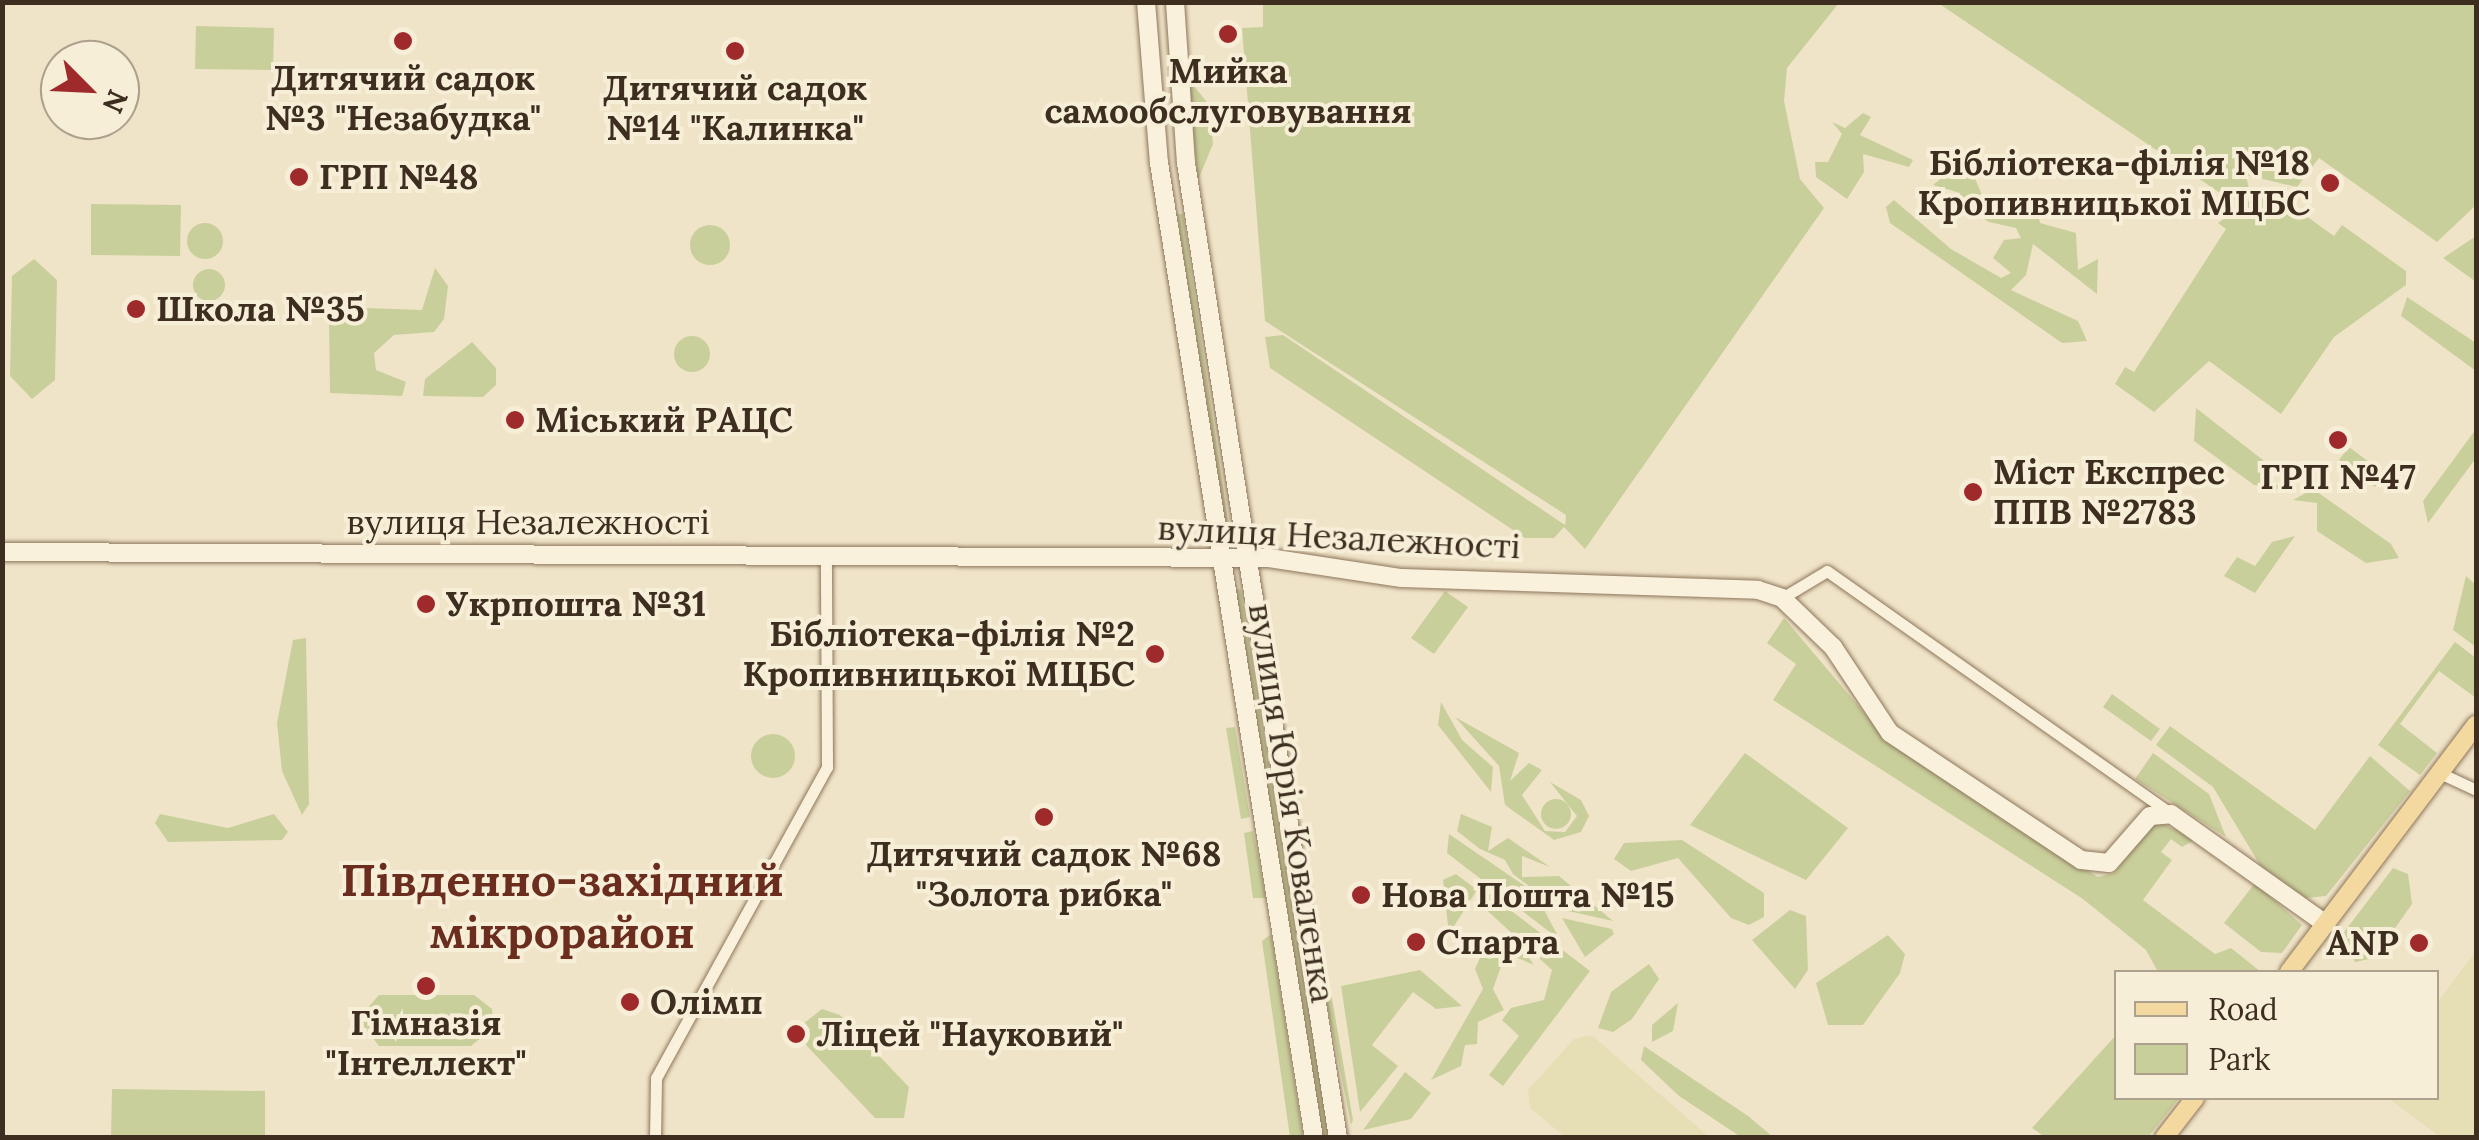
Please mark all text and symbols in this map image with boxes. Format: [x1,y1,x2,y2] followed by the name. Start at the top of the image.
[1217,23,1239,45] marker: Мийка самообслуговування
[392,30,414,52] marker: Дитячий садок №3 "Незабудка"
[40,40,140,140] north arrow
[724,40,746,62] marker: Дитячий садок №14 "Калинка"
[1044,50,1412,132] place label: Мийка самообслуговування
[265,57,541,139] place label: Дитячий садок №3 "Незабудка"
[603,67,867,149] place label: Дитячий садок №14 "Калинка"
[95,84,136,119] text: N
[1918,142,2310,224] place label: Бібліотека-філія №18 Кропивницької МЦБС
[319,156,479,198] place label: ГРП №48
[288,166,310,188] marker: ГРП №48
[2319,172,2341,194] marker: Бібліотека-філія №18 Кропивницької МЦБС
[156,288,365,330] place label: Школа №35
[125,298,147,320] marker: Школа №35
[535,399,793,441] place label: Міський РАЦС
[504,409,526,431] marker: Міський РАЦС
[2327,429,2349,451] marker: ГРП №47
[1993,451,2225,533] place label: Міст Експрес ППВ №2783
[2260,456,2416,498] place label: ГРП №47
[1962,481,1984,503] marker: Міст Експрес ППВ №2783
[346,501,710,543] street label: вулиця Незалежності
[1156,507,1522,567] street label: вулиця Незалежності
[446,583,706,625] place label: Укрпошта №31
[415,593,437,615] marker: Укрпошта №31
[1240,600,1344,1006] street label: вулиця Юрія Коваленка
[743,613,1135,695] place label: Бібліотека-філія №2 Кропивницької МЦБС
[1144,643,1166,665] marker: Бібліотека-філія №2 Кропивницької МЦБС
[1033,806,1055,828] marker: Дитячий садок №68 "Золота рибка"
[866,833,1222,915] place label: Дитячий садок №68 "Золота рибка"
[341,853,783,959] district label: Південно-західний мікрорайон
[1381,874,1674,916] place label: Нова Пошта №15
[1350,884,1372,906] marker: Нова Пошта №15
[1436,921,1559,963] place label: Спарта
[2326,922,2399,964] place label: ANP
[1405,931,1427,953] marker: Спарта
[2408,932,2430,954] marker: ANP
[2114,970,2439,1100] legend
[415,975,437,997] marker: Гімназія "Інтеллект"
[650,981,763,1023] place label: Олімп
[2208,990,2278,1028] text: Road
[619,991,641,1013] marker: Олімп
[325,1002,527,1084] place label: Гімназія "Інтеллект"
[816,1013,1123,1055] place label: Ліцей "Науковий"
[785,1023,807,1045] marker: Ліцей "Науковий"
[2208,1040,2270,1078] text: Park

